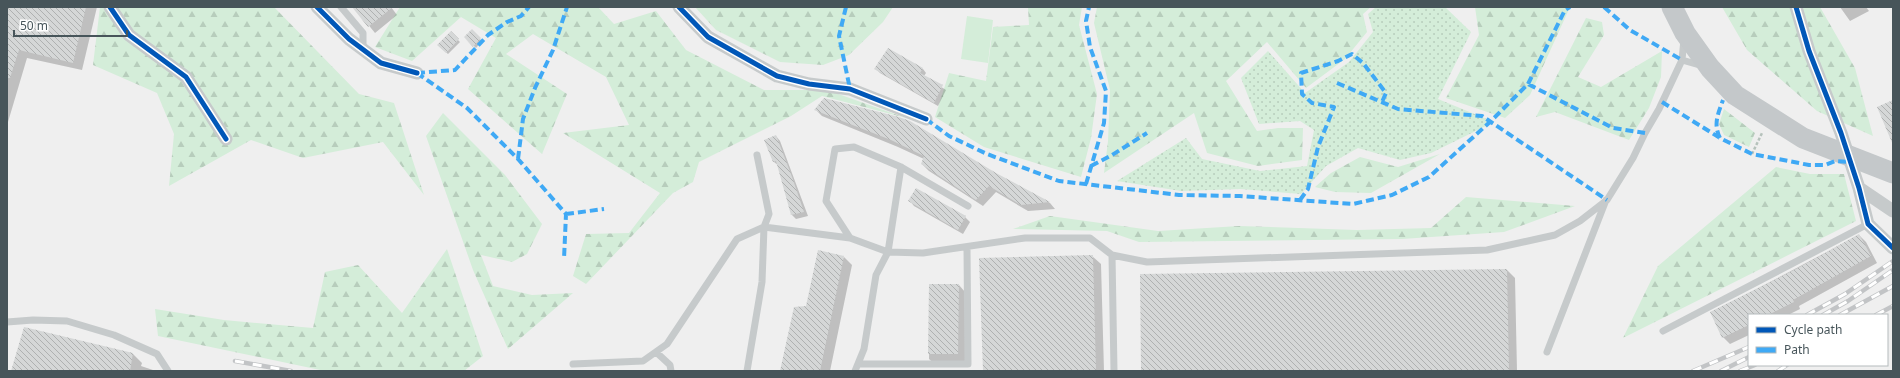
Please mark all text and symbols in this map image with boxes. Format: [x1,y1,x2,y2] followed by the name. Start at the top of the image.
[14,12,127,38] scale bar
[20,17,48,34] text: 50 m
[1748,314,1888,366] legend
[1784,321,1842,338] text: Cycle path
[1784,341,1810,358] text: Path

